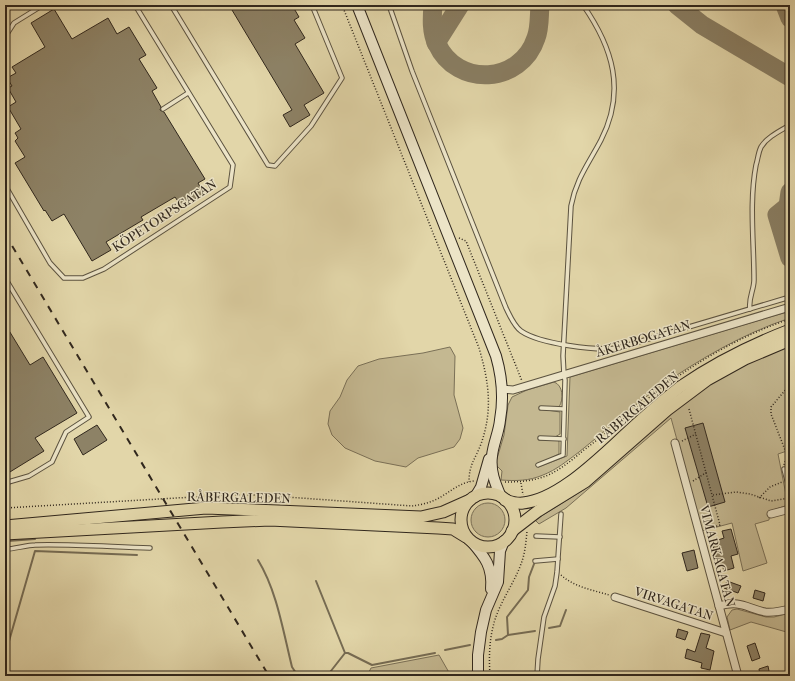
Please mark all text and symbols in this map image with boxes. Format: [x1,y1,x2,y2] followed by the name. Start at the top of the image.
[109,176,219,255] street label: KÖPETORPSGATAN
[593,317,692,360] street label: ÅKERBOGATAN
[593,368,682,447] street label: RÅBERGALEDEN
[187,489,291,506] street label: RÅBERGALEDEN
[696,503,738,609] street label: VIMARKAGATAN
[632,583,715,623] street label: VIRVAGATAN

